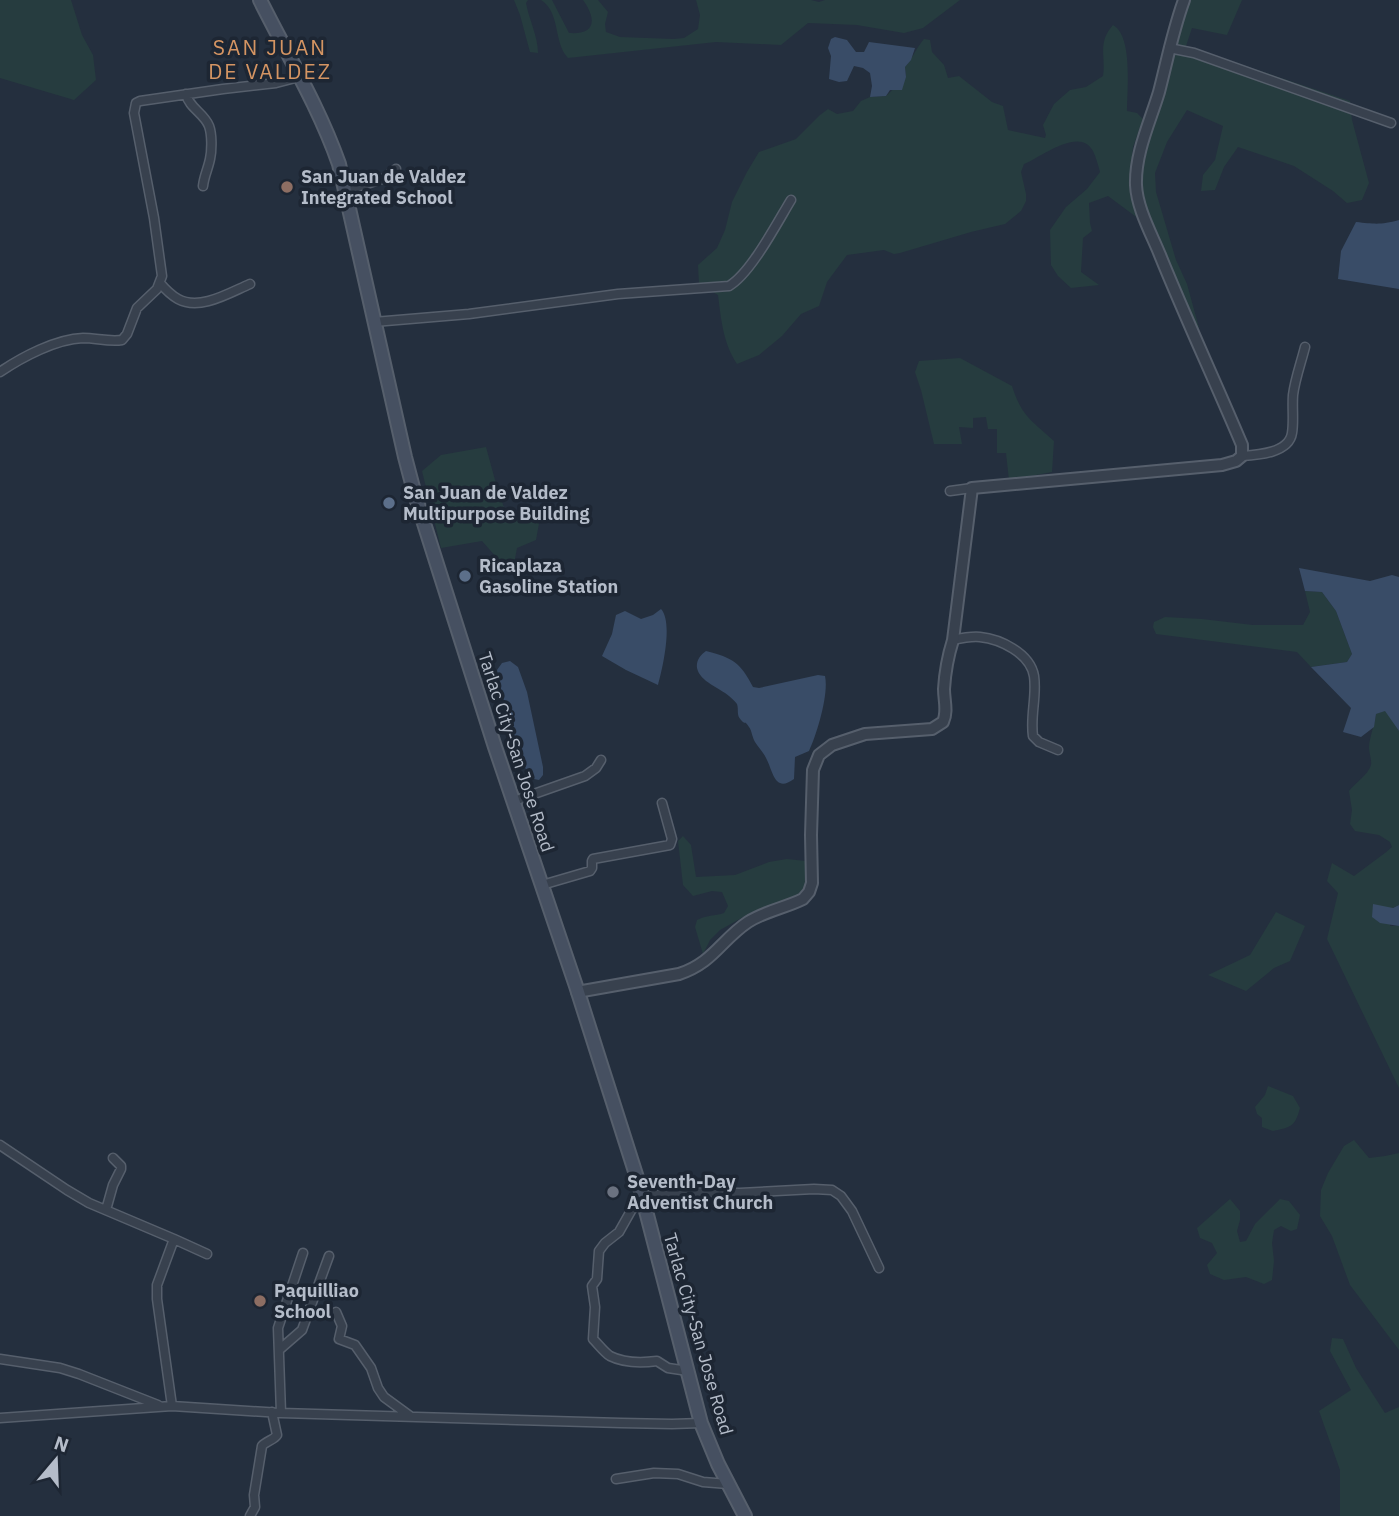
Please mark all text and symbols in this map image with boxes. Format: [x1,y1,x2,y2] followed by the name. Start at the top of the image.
[208,33,332,85] district label: SAN JUAN DE VALDEZ
[301,165,466,209] place label: San Juan de Valdez Integrated School
[279,179,295,195] marker: San Juan de Valdez Integrated School
[403,481,590,525] place label: San Juan de Valdez Multipurpose Building
[381,495,397,511] marker: San Juan de Valdez Multipurpose Building
[479,554,618,598] place label: Ricaplaza Gasoline Station
[457,568,473,584] marker: Ricaplaza Gasoline Station
[473,649,560,855] street label: Tarlac City-San Jose Road
[627,1170,773,1214] place label: Seventh-Day Adventist Church
[605,1184,621,1200] marker: Seventh-Day Adventist Church
[659,1230,738,1437] street label: Tarlac City-San Jose Road
[274,1279,359,1323] place label: Paquilliao School
[252,1293,268,1309] marker: Paquilliao School
[21,1425,91,1495] north arrow
[51,1430,72,1458] text: N

